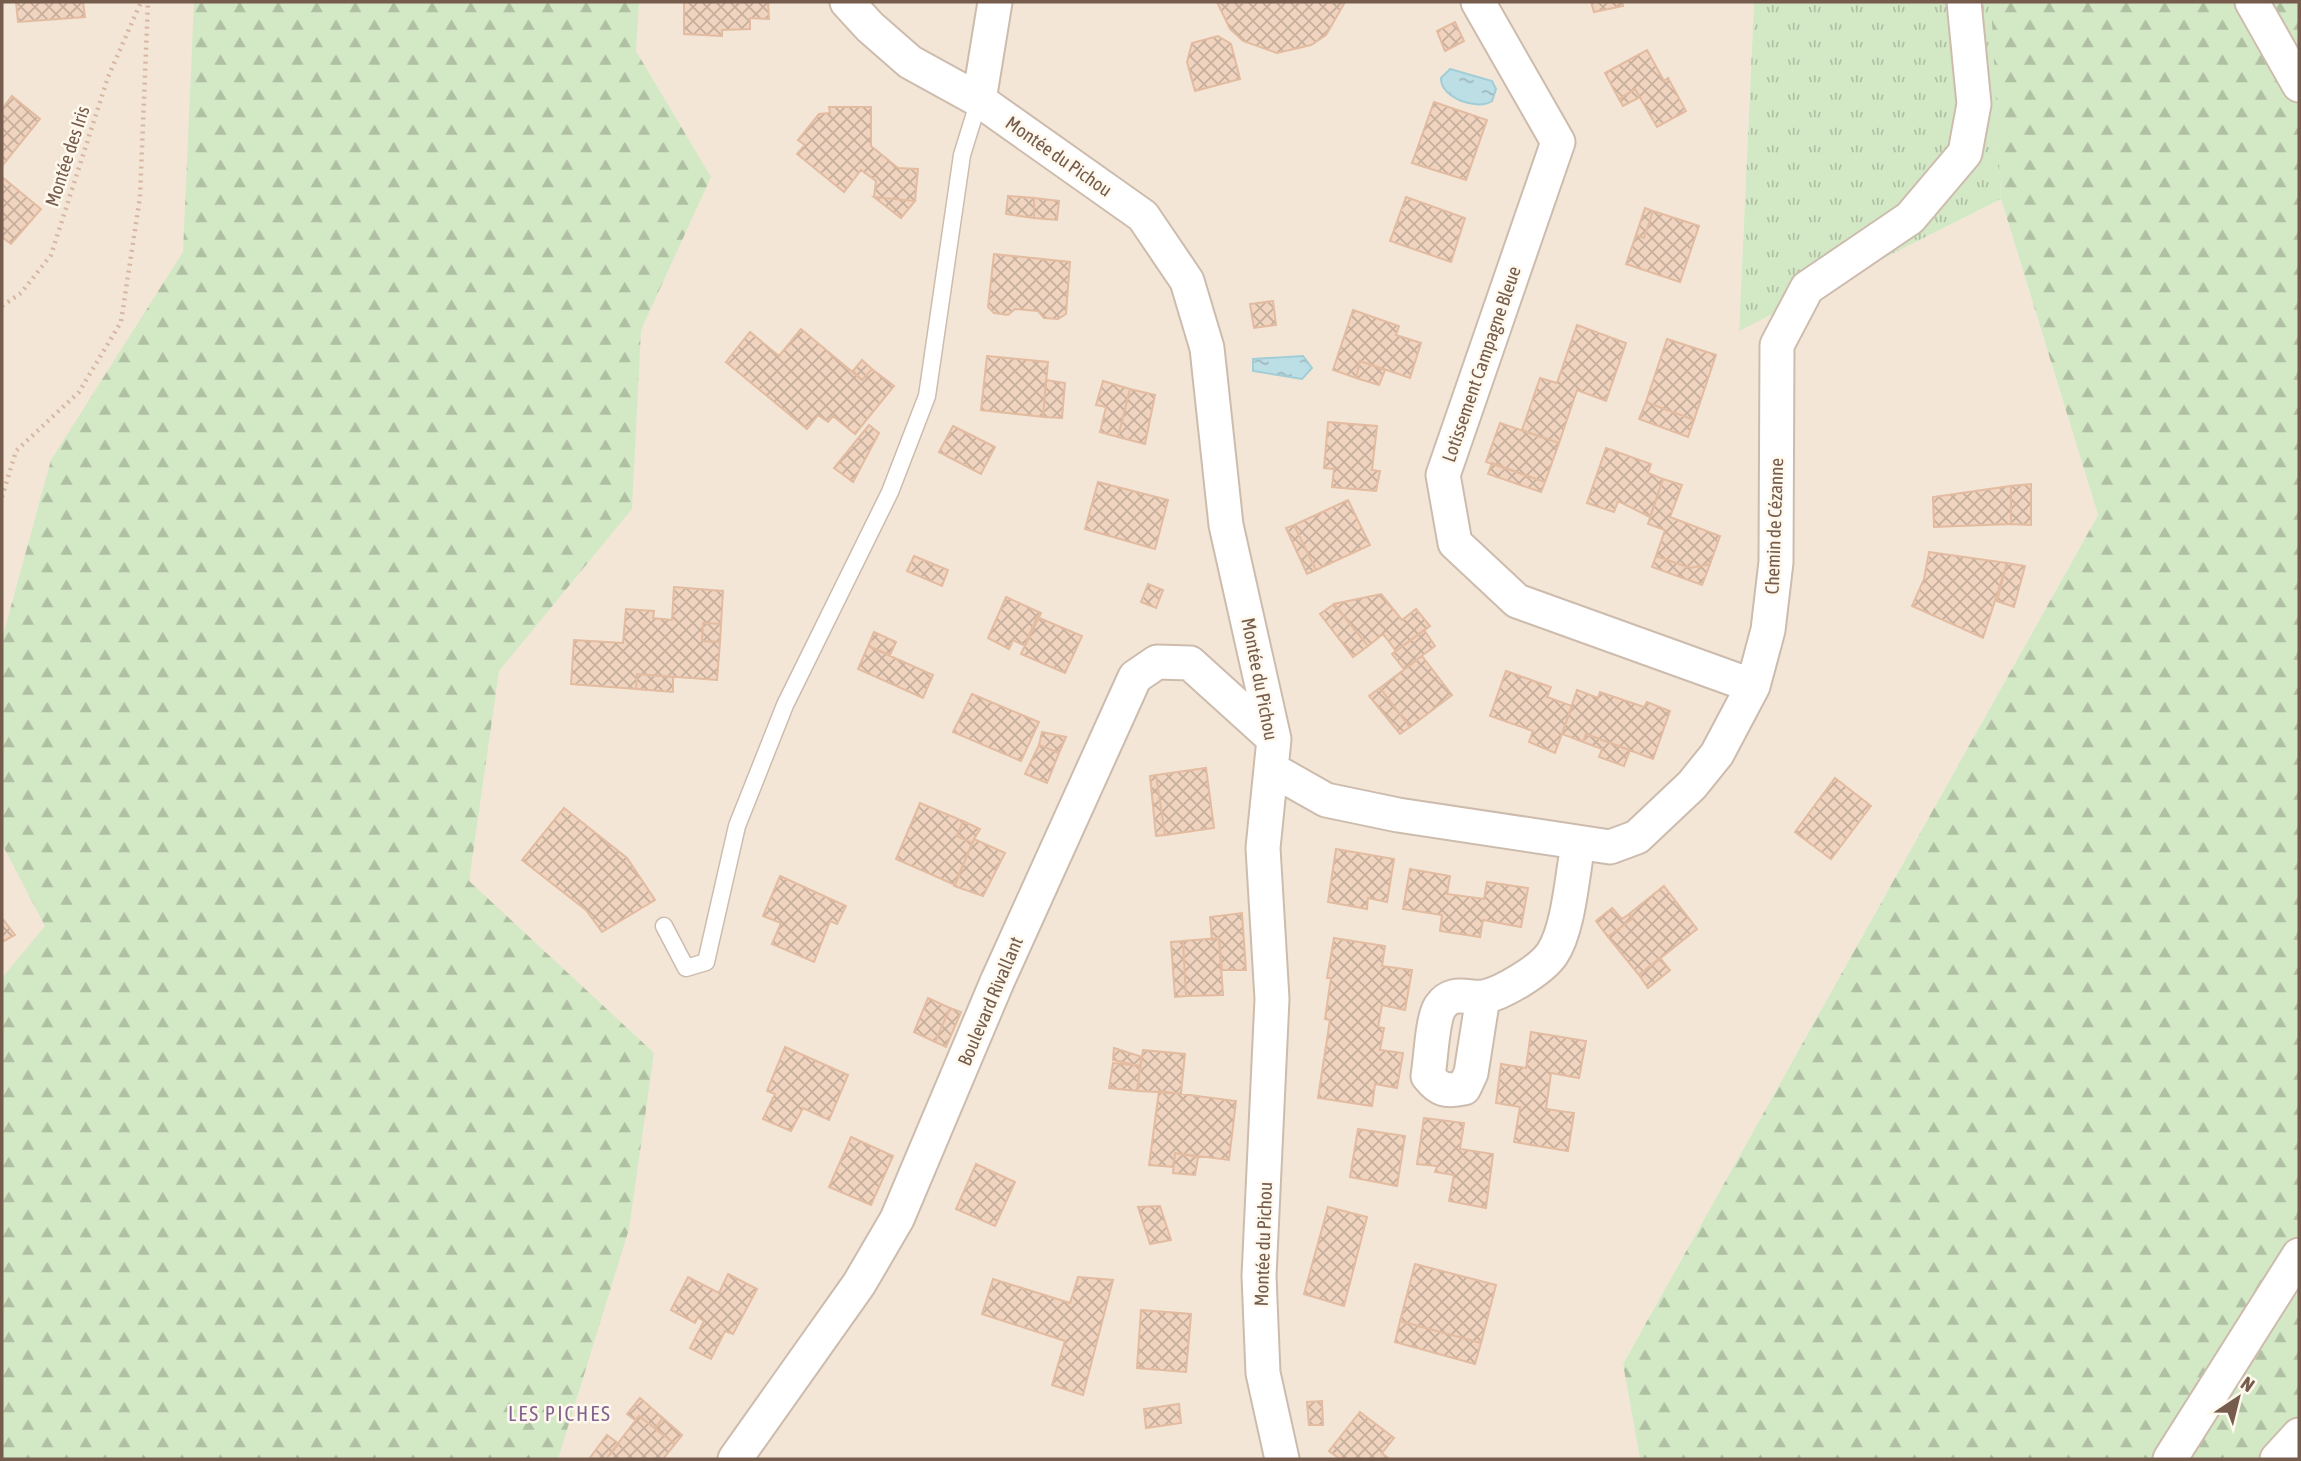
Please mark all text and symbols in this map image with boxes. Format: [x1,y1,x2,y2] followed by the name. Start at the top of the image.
[40,103,94,209] street label: Montée des Iris
[1002,111,1116,201] street label: Montée du Pichou
[1437,263,1525,465] street label: Lotissement Campagne Bleue
[1761,457,1787,595] street label: Chemin de Cézanne
[1237,616,1283,742] street label: Montée du Pichou
[953,933,1027,1069] street label: Boulevard Rivallant
[1250,1181,1276,1307] street label: Montée du Pichou
[2203,1363,2273,1433] north arrow
[2237,1372,2259,1396] text: N
[508,1401,612,1425] district label: LES PICHES

